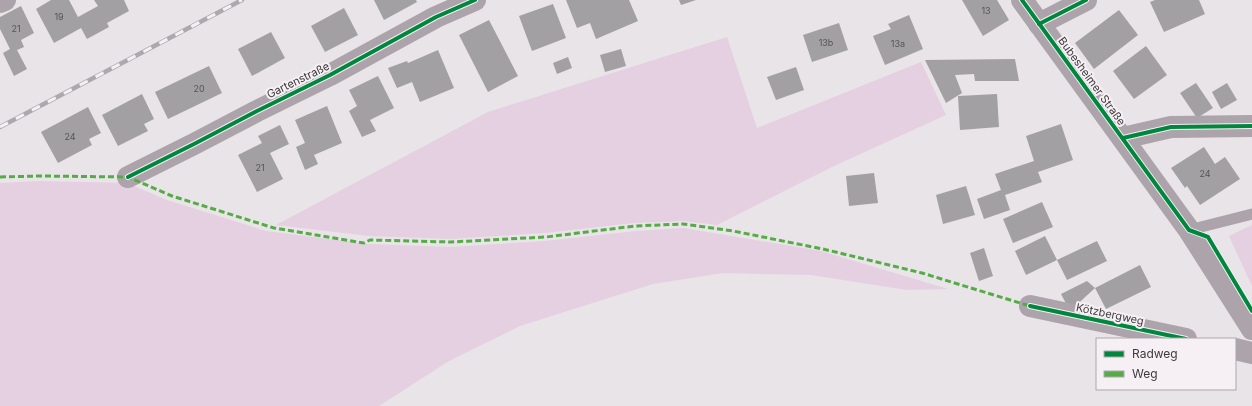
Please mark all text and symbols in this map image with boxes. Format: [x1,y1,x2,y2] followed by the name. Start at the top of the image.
[981,5,991,16] house number: 13
[54,11,64,22] house number: 19
[11,23,21,34] house number: 21
[1055,34,1129,128] street label: Bubesheimer Straße
[819,37,834,48] house number: 13b
[891,38,905,49] house number: 13a
[264,59,332,101] street label: Gartenstraße
[193,83,205,94] house number: 20
[64,131,76,142] house number: 24
[255,162,265,173] house number: 21
[1199,168,1211,179] house number: 24
[1075,300,1145,328] street label: Kötzbergweg
[1096,338,1236,390] legend
[1132,346,1178,361] text: Radweg
[1132,366,1158,381] text: Weg

